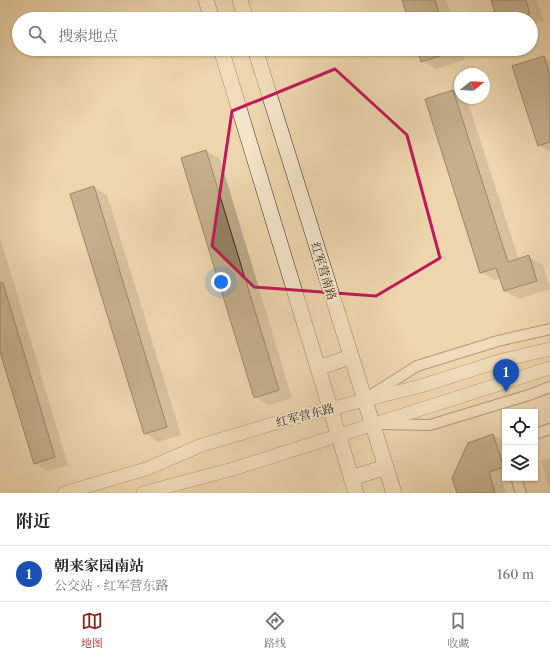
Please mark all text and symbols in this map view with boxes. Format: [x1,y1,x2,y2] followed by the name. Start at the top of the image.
[12,12,538,56] search box
[26,23,48,45] icon: search
[58,26,118,45] text: 搜索地点
[454,68,490,104] north arrow
[308,240,340,302] street label: 红军营南路
[211,272,231,292] your location
[493,359,519,392] pin: 1
[274,400,336,430] street label: 红军营东路
[502,409,538,481] map controls
[502,409,538,445] button: locate
[502,445,538,481] button: layers
[16,511,50,531] text: 附近
[54,556,144,575] text: 朝来家园南站
[26,566,32,582] text: 1
[497,566,534,582] text: 160 m
[54,577,169,593] text: 公交站 · 红军营东路
[81,610,103,650] tab: 地图
[264,610,286,650] tab: 路线
[447,610,469,650] tab: 收藏

